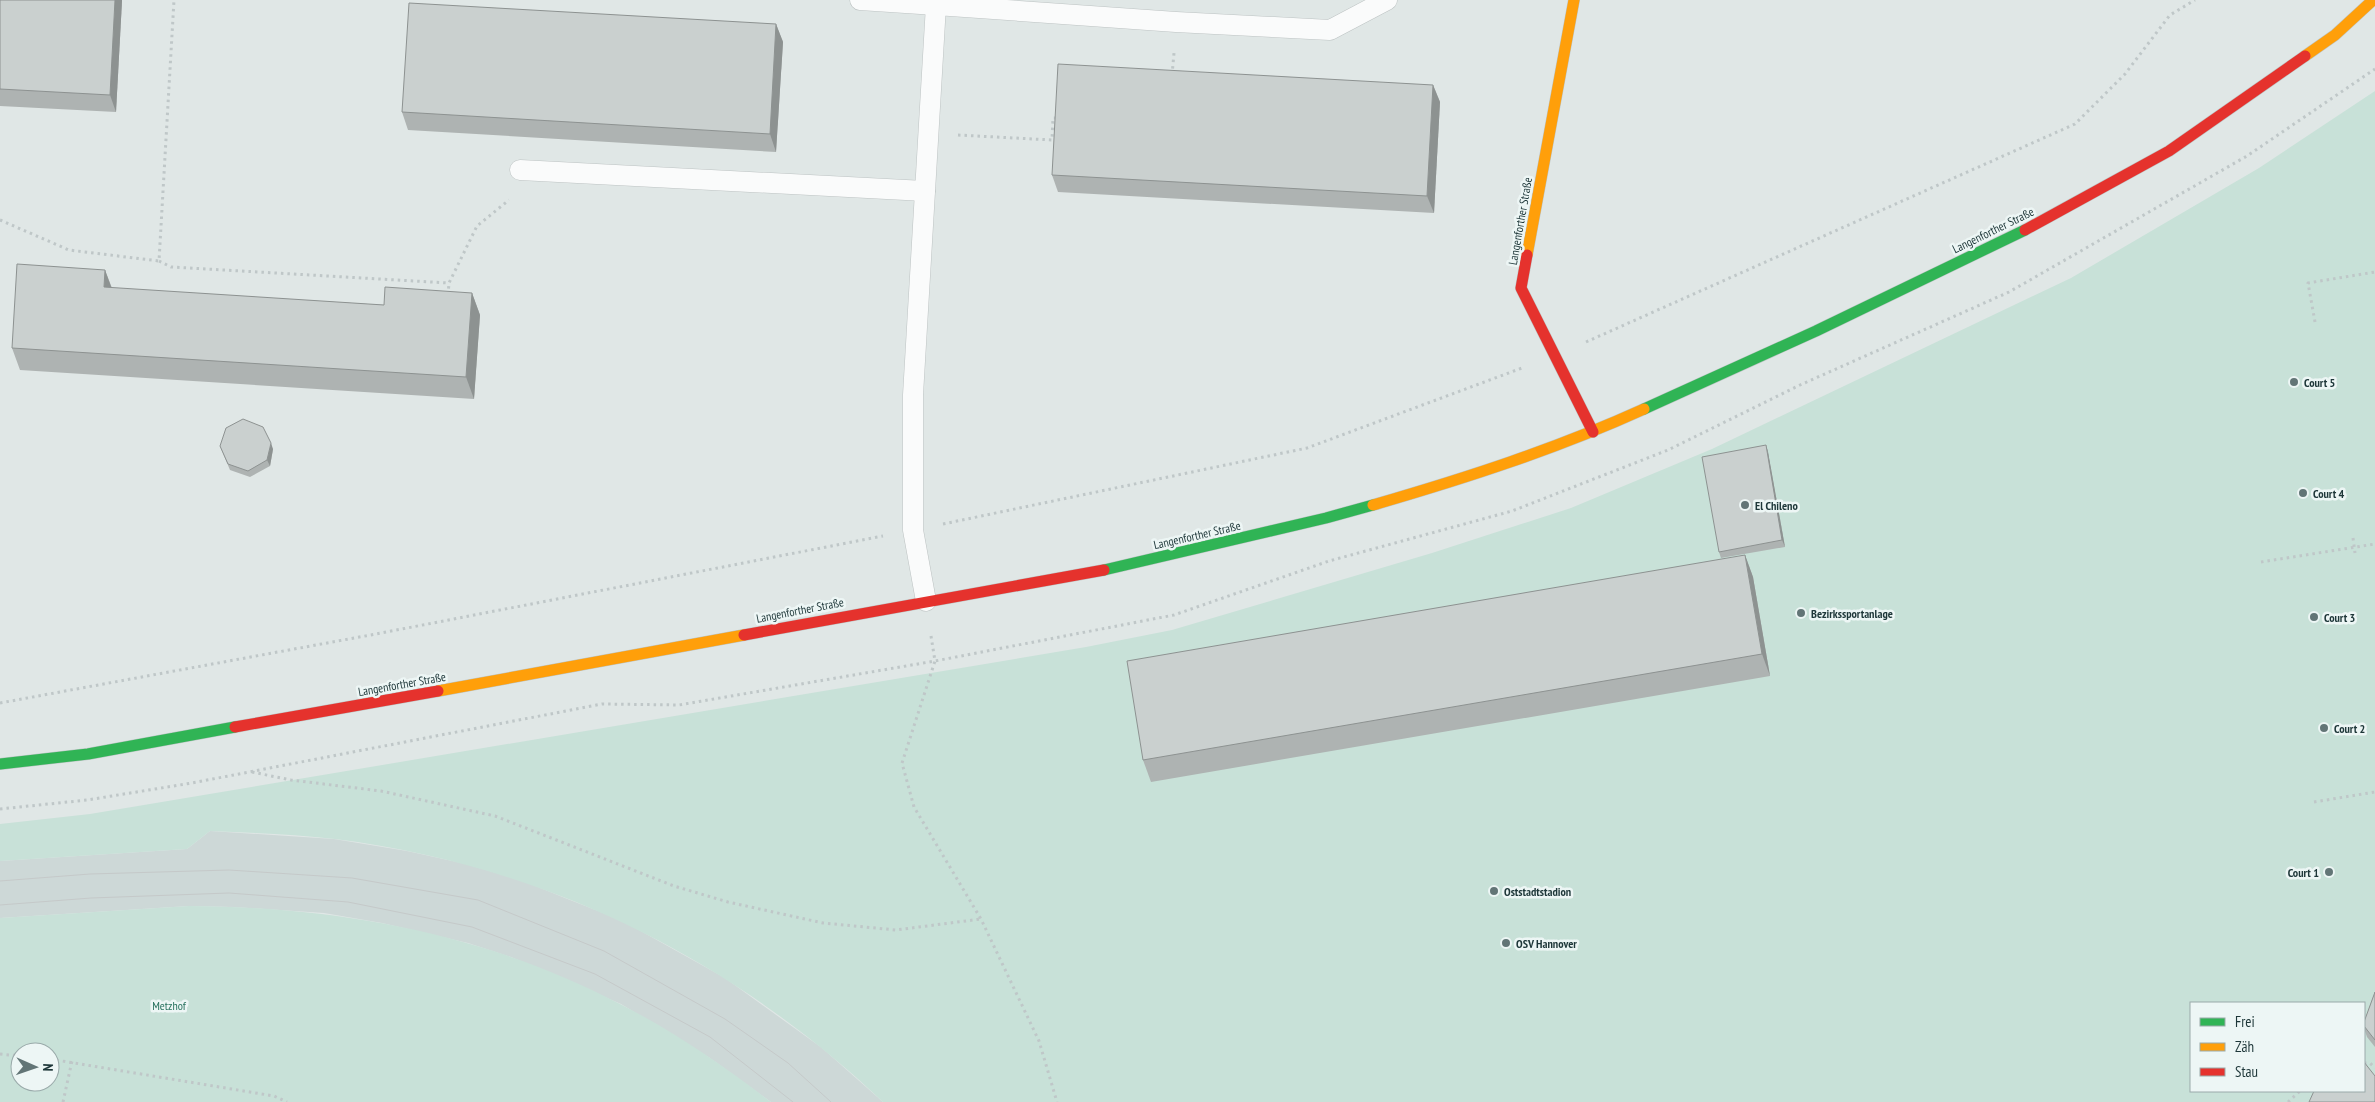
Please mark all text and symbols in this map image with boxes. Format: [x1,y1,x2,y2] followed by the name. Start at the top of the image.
[1505,176,1535,266] street label: Langenforther Straße
[1950,204,2036,256] street label: Langenforther Straße
[2304,375,2335,390] place label: Court 5
[2288,376,2300,388] marker: Court 5
[2313,486,2345,501] place label: Court 4
[2297,487,2309,499] marker: Court 4
[1755,498,1798,513] place label: El Chileno
[1739,499,1751,511] marker: El Chileno
[1152,518,1242,552] street label: Langenforther Straße
[755,594,845,626] street label: Langenforther Straße
[1811,606,1893,621] place label: Bezirkssportanlage
[1795,607,1807,619] marker: Bezirkssportanlage
[2324,610,2356,625] place label: Court 3
[2308,611,2320,623] marker: Court 3
[357,669,447,699] street label: Langenforther Straße
[2334,721,2365,736] place label: Court 2
[2318,722,2330,734] marker: Court 2
[2288,865,2319,880] place label: Court 1
[2323,866,2335,878] marker: Court 1
[1504,884,1571,899] place label: Oststadtstadion
[1488,885,1500,897] marker: Oststadtstadion
[1516,936,1577,951] place label: OSV Hannover
[1500,937,1512,949] marker: OSV Hannover
[152,998,187,1013] park label: Metzhof
[2190,1002,2365,1092] legend
[2235,1012,2255,1031] text: Frei
[2235,1037,2254,1056] text: Zäh
[10,1042,60,1092] north arrow
[2235,1062,2258,1081] text: Stau
[39,1063,57,1072] text: N

